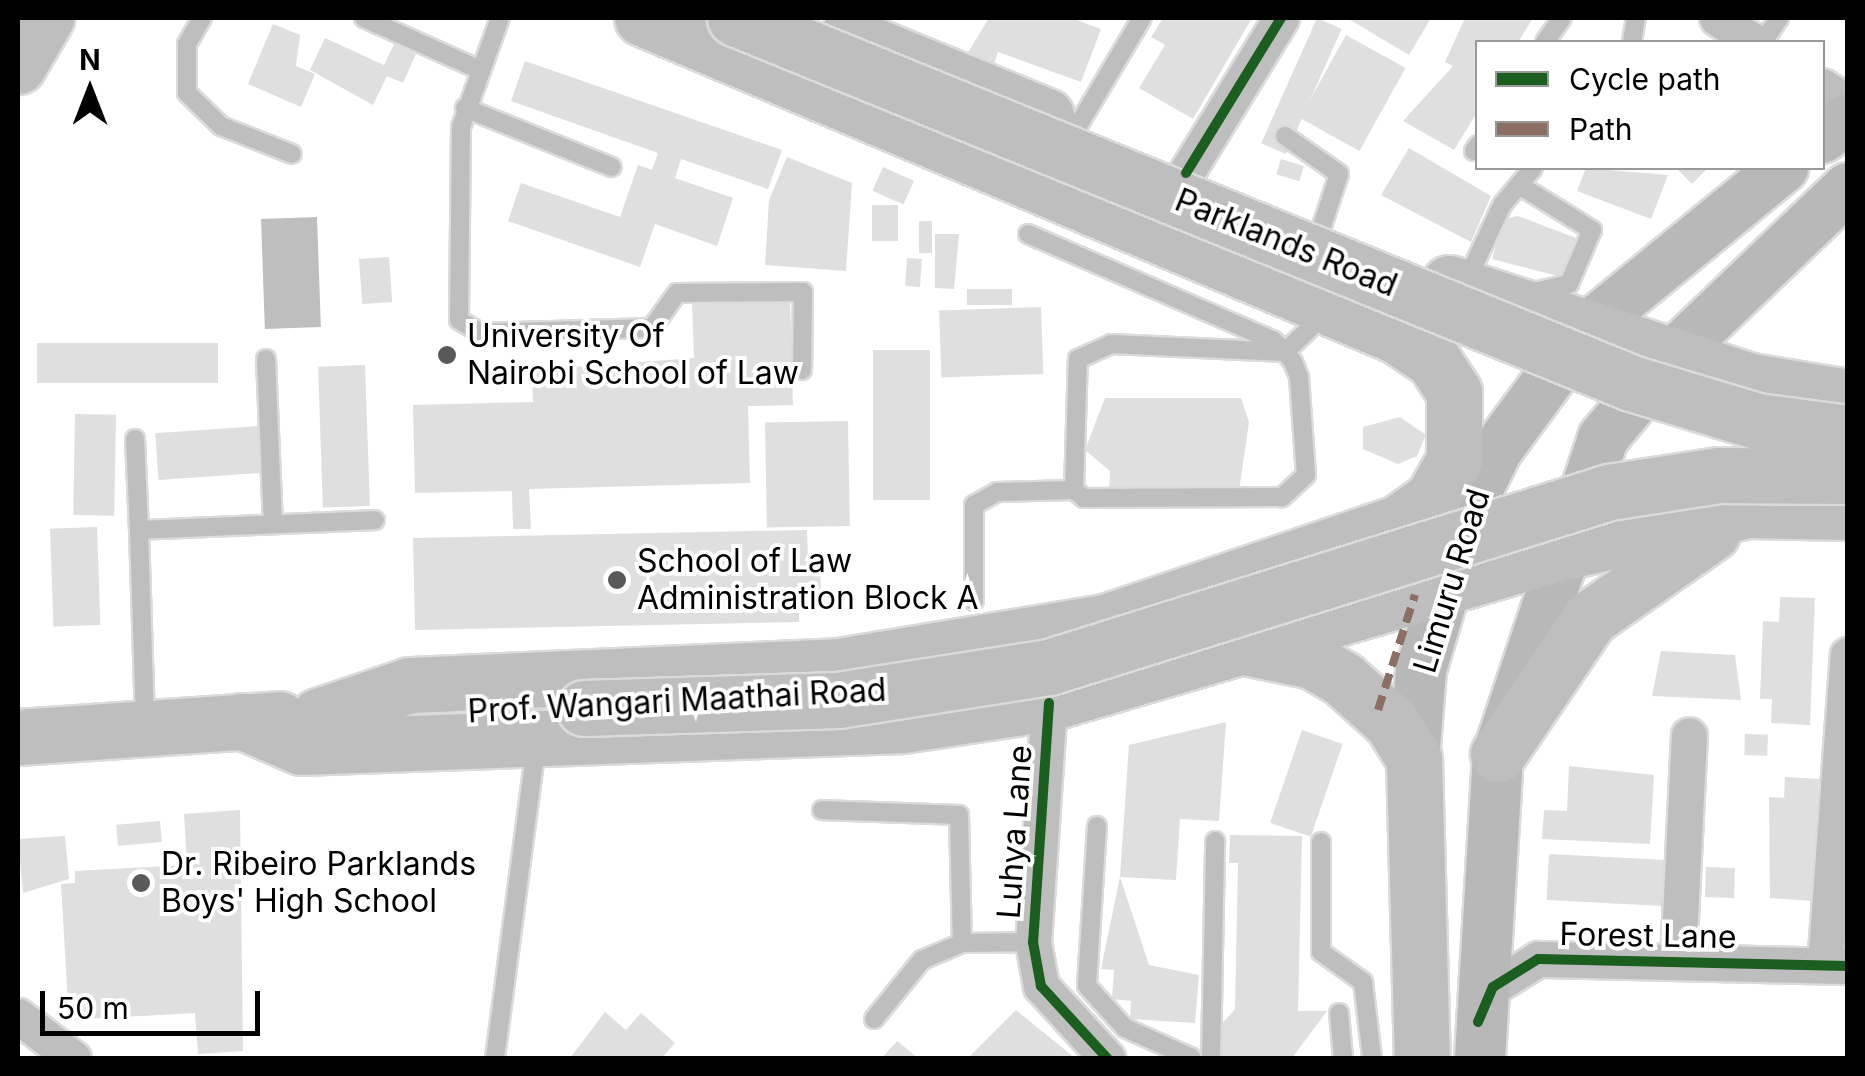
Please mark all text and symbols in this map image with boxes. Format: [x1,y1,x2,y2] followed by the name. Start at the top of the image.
[40,40,140,140] north arrow
[1475,40,1825,170] legend
[79,43,101,77] text: N
[1569,61,1721,97] text: Cycle path
[1569,111,1633,147] text: Path
[1169,181,1403,305] street label: Parklands Road
[467,318,799,393] place label: University Of Nairobi School of Law
[436,344,458,366] marker: University Of Nairobi School of Law
[1406,485,1498,677] street label: Limuru Road
[637,543,979,618] place label: School of Law Administration Block A
[606,569,628,591] marker: School of Law Administration Block A
[467,671,887,731] street label: Prof. Wangari Maathai Road
[990,744,1040,920] street label: Luhya Lane
[161,846,476,921] place label: Dr. Ribeiro Parklands Boys' High School
[130,872,152,894] marker: Dr. Ribeiro Parklands Boys' High School
[1559,915,1737,957] street label: Forest Lane
[45,971,265,1033] scale bar
[57,990,129,1026] text: 50 m

